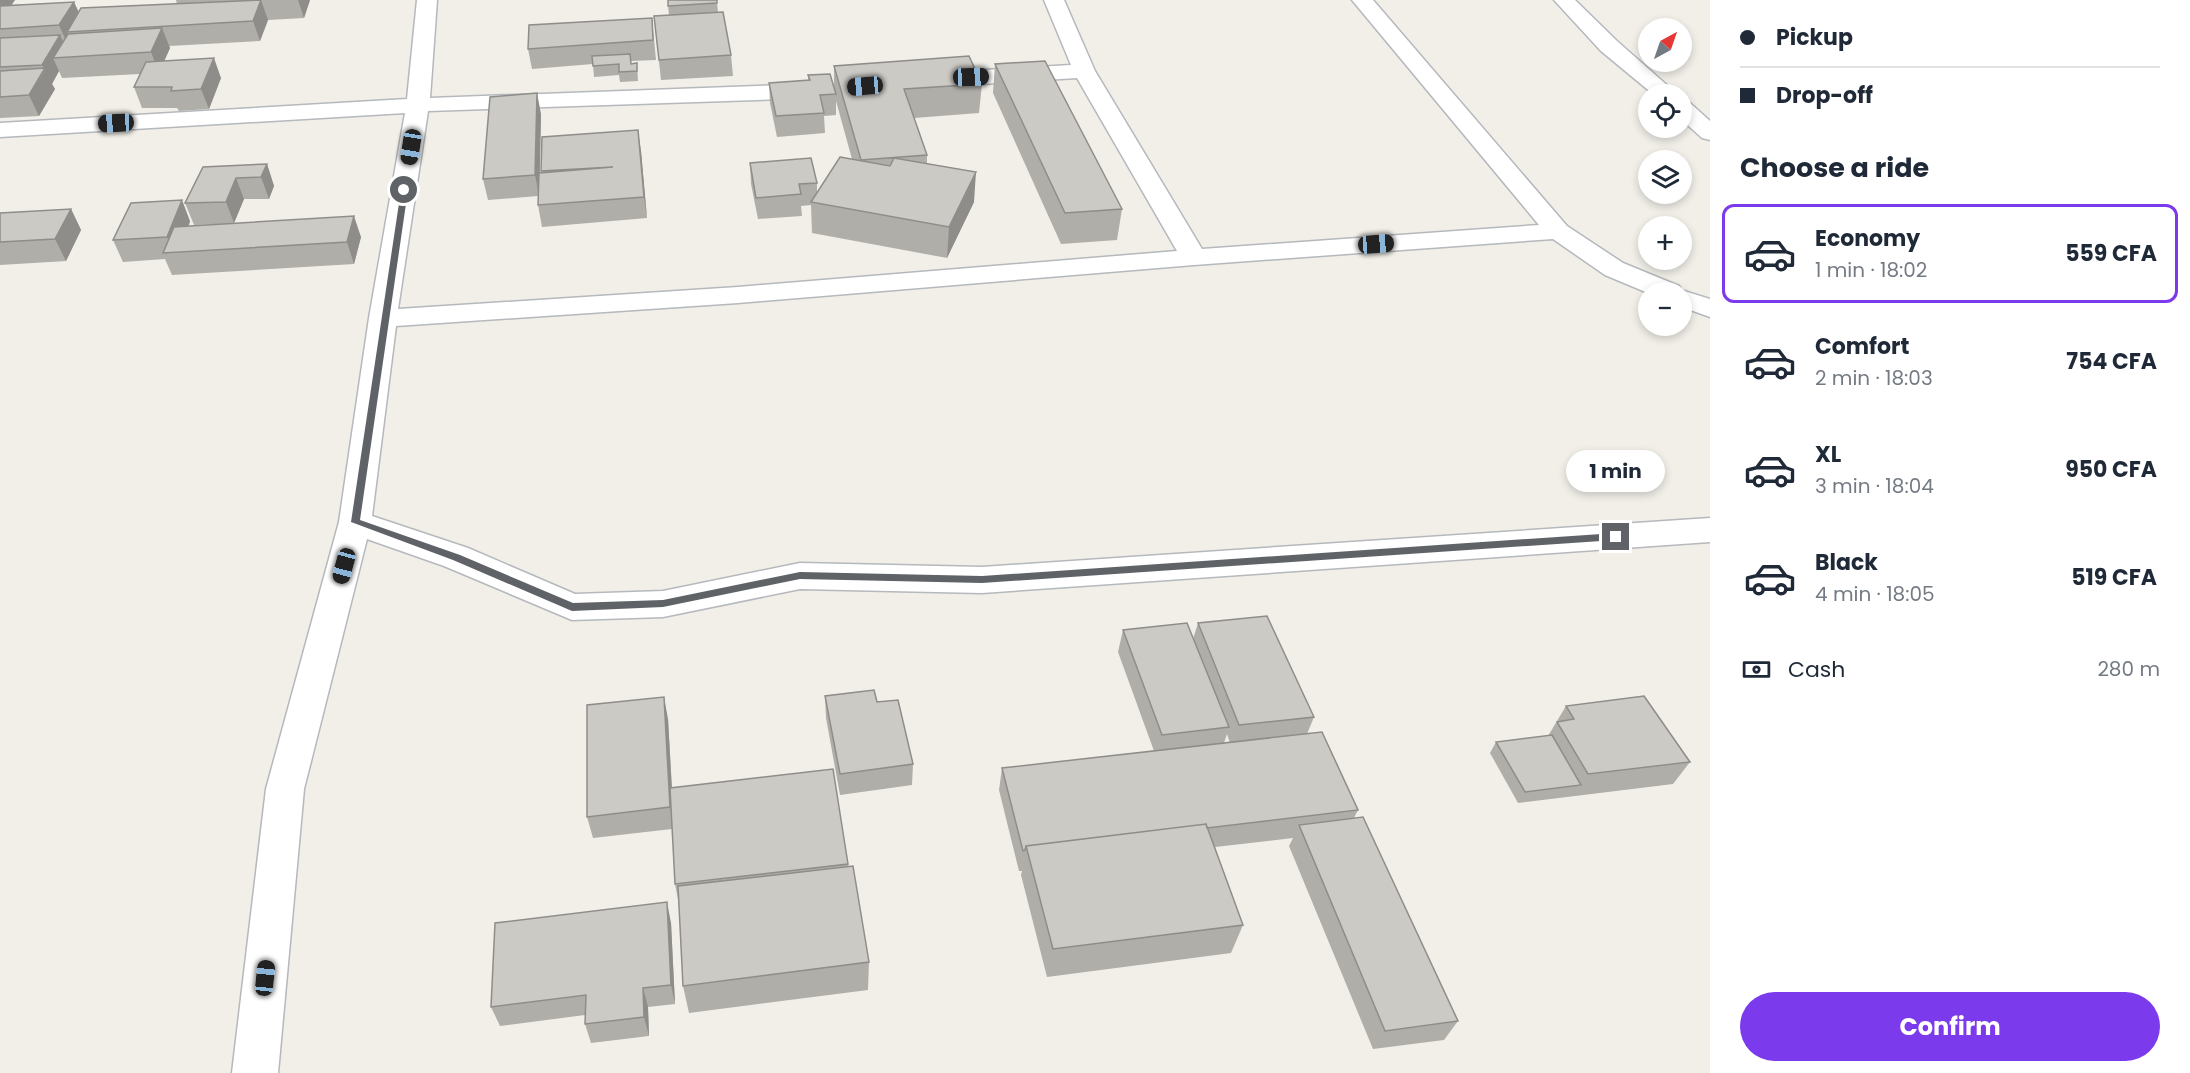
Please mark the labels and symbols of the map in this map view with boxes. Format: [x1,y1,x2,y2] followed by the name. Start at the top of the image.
[1638,18,1692,72] north arrow
[953,67,989,87] car
[846,75,884,97] car
[98,113,134,133] car
[399,128,423,166] car
[390,176,417,203] route start
[1357,234,1395,254] car
[1566,450,1666,492] callout: 1 min
[1602,523,1629,550] route end
[331,546,357,586] car
[254,959,276,997] car

